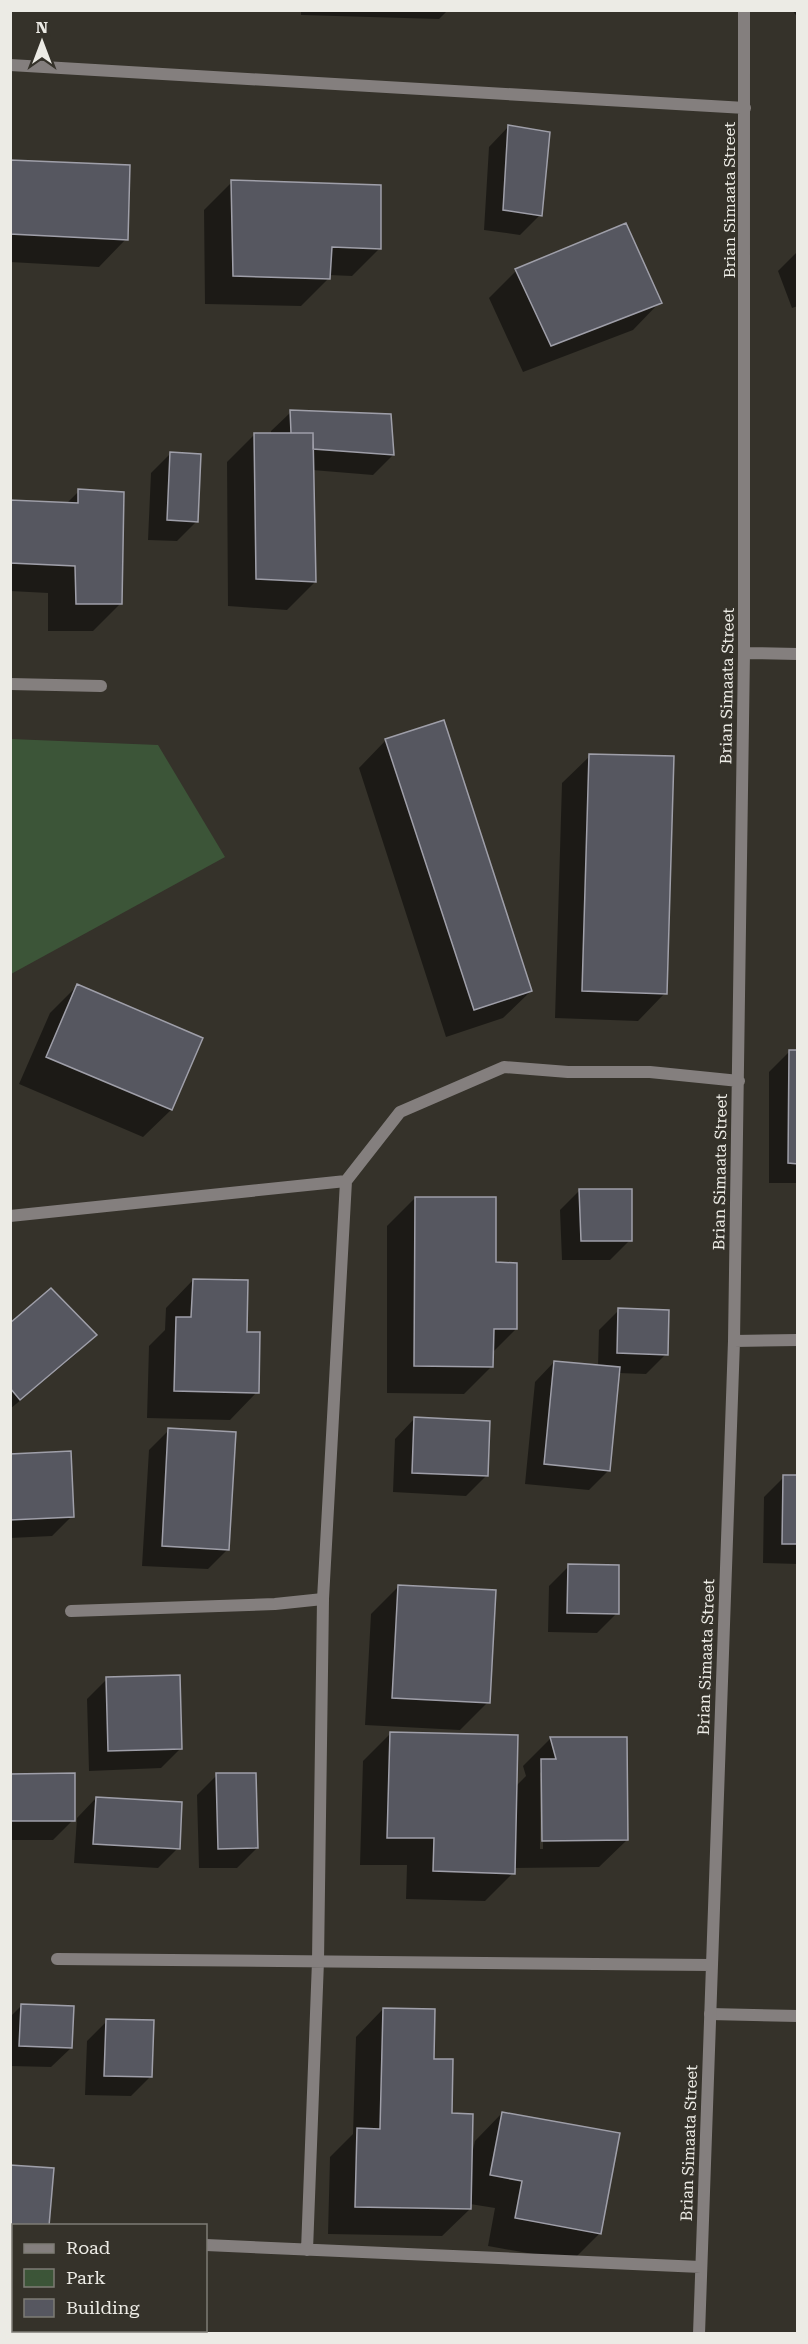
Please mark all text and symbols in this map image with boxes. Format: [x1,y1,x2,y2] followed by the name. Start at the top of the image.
[12,12,72,72] north arrow
[36,18,48,37] text: N
[720,122,739,278] street label: Brian Simaata Street
[716,608,738,764] street label: Brian Simaata Street
[709,1094,731,1250] street label: Brian Simaata Street
[694,1578,718,1736] street label: Brian Simaata Street
[677,2064,701,2222] street label: Brian Simaata Street
[12,2224,207,2332] legend
[66,2237,111,2258] text: Road
[66,2267,106,2288] text: Park
[66,2297,140,2318] text: Building

